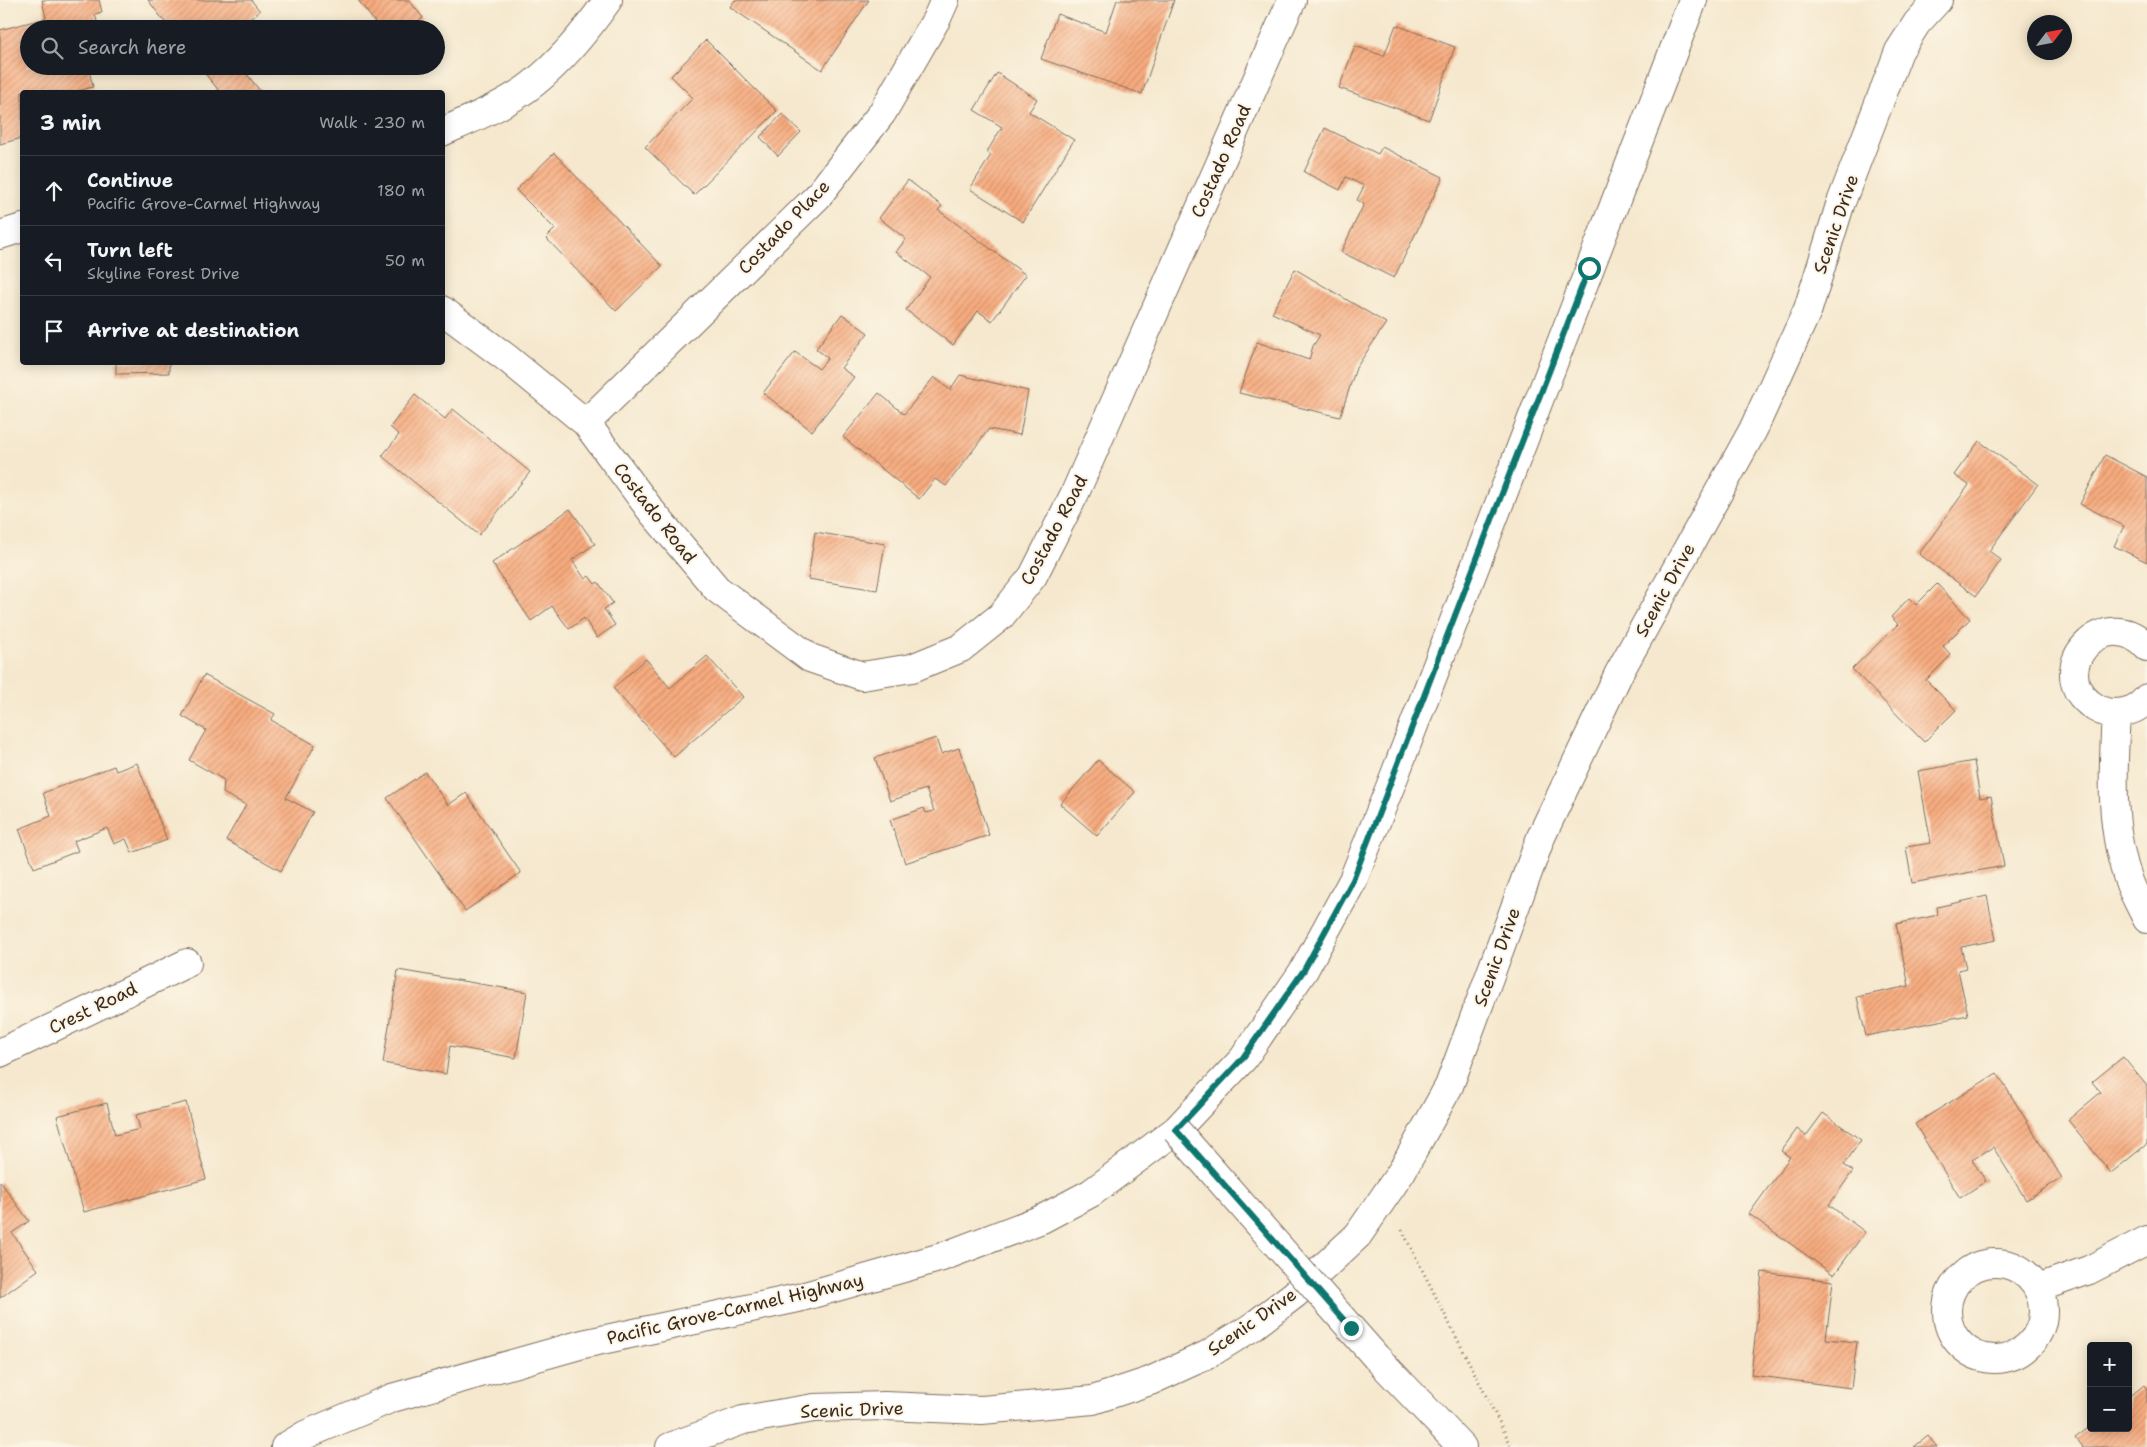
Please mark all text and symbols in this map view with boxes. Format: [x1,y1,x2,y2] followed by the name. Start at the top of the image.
[2027,15,2072,60] north arrow
[20,20,445,75] search box
[38,34,66,62] icon: search
[78,35,187,60] text: Search here
[1185,101,1257,221] street label: Costado Road
[40,109,101,137] text: 3 min
[319,112,425,133] text: Walk · 230 m
[87,168,173,193] text: Continue
[1808,171,1864,277] street label: Scenic Drive
[733,175,835,279] street label: Costado Place
[40,177,68,205] icon: ahead
[377,180,425,201] text: 180 m
[87,193,320,214] text: Pacific Grove-Carmel Highway
[87,238,173,263] text: Turn left
[40,247,68,275] icon: left
[385,250,425,271] text: 50 m
[1578,257,1601,280] route start
[87,263,240,284] text: Skyline Forest Drive
[40,317,68,345] icon: arrive
[87,318,299,343] text: Arrive at destination
[608,458,702,568] street label: Costado Road
[1015,471,1093,589] street label: Costado Road
[1629,539,1701,641] street label: Scenic Drive
[1468,904,1526,1010] street label: Scenic Drive
[45,976,141,1040] street label: Crest Road
[604,1268,866,1350] street label: Pacific Grove-Carmel Highway
[1203,1282,1301,1362] street label: Scenic Drive
[1340,1317,1363,1340] route end
[2087,1342,2132,1432] map controls
[2087,1342,2132,1387] button: +
[2087,1387,2132,1432] button: −
[800,1396,904,1424] street label: Scenic Drive

